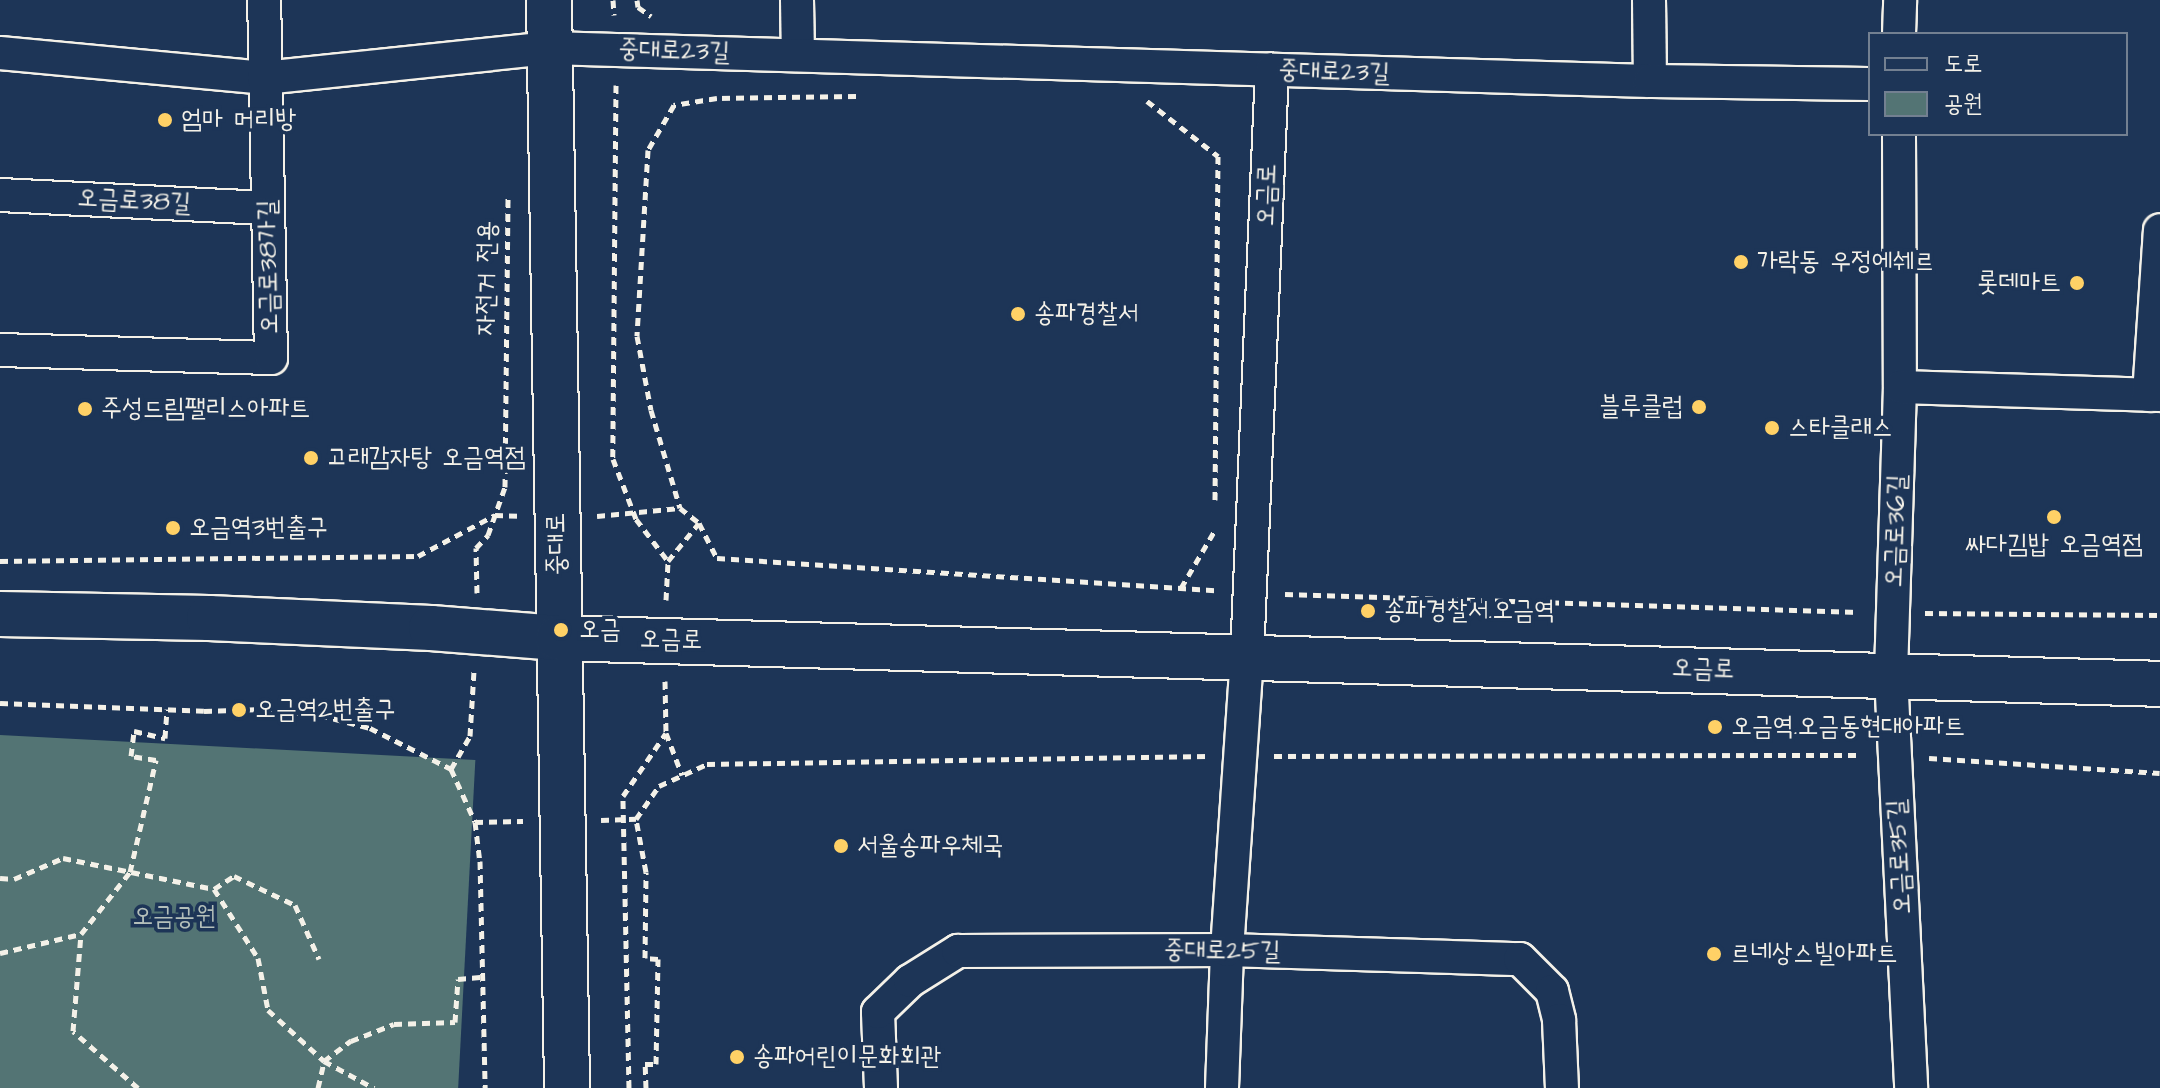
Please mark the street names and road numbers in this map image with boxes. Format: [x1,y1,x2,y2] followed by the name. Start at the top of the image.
[618,33,730,69] street label: 중대로23길
[1278,54,1390,90] street label: 중대로23길
[1250,163,1284,227] street label: 오금로
[76,182,192,220] street label: 오금로38길
[252,199,286,335] street label: 오금로38가길
[470,220,504,336] street label: 자전거 전용
[1878,474,1914,588] street label: 오금로36길
[541,512,573,576] street label: 중대로
[639,624,703,656] street label: 오금로
[1671,652,1735,686] street label: 오금로
[1881,799,1919,915] street label: 오금로35길
[1163,934,1281,968] street label: 중대로25길

